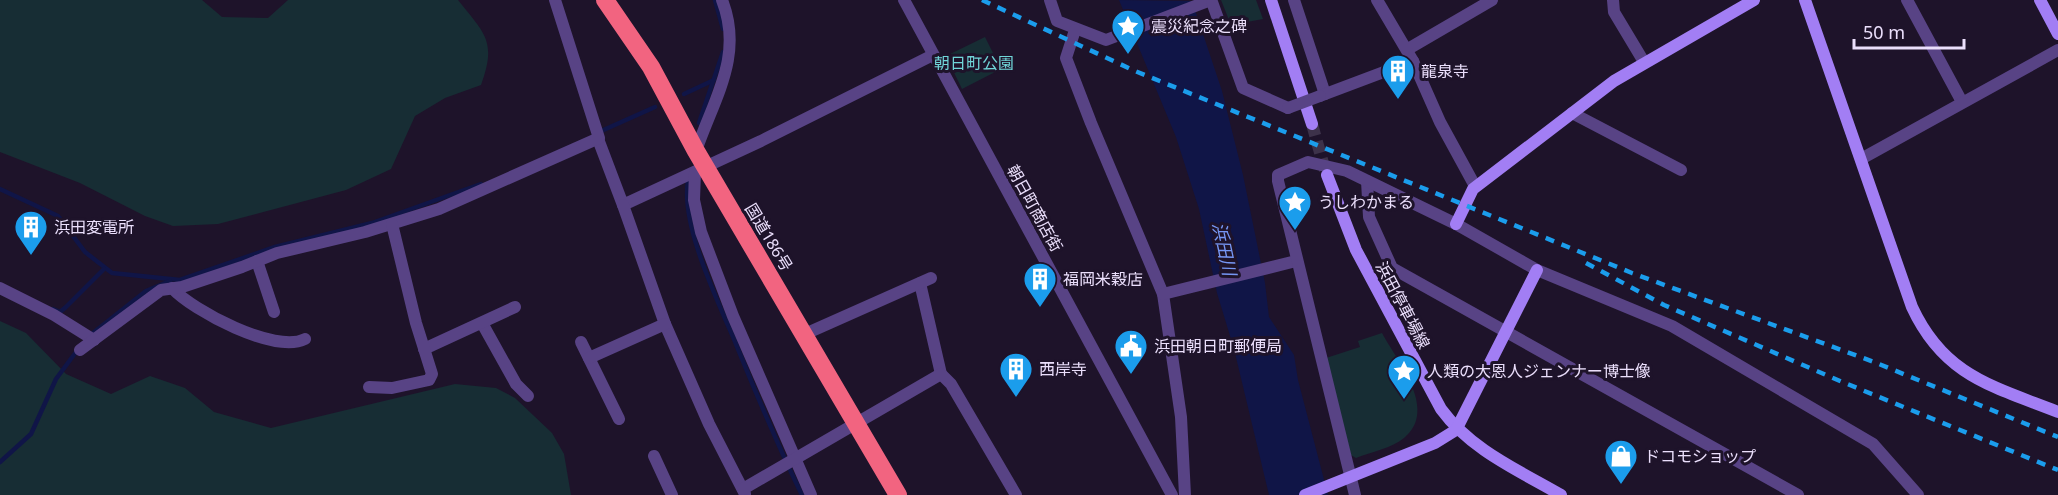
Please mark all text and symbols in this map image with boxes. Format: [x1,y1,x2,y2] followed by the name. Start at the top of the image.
[1110,8,1146,55] place icon: 震災紀念之碑
[1854,12,1964,50] scale bar
[1151,15,1247,37] place label: 震災紀念之碑
[1863,20,1905,44] text: 50 m
[934,52,1014,74] park label: 朝日町公園
[1380,53,1416,100] building icon: 龍泉寺
[1421,60,1469,82] place label: 龍泉寺
[1002,161,1068,255] street label: 朝日町商店街
[1277,184,1313,231] place icon: うしわかまる
[1318,191,1414,213] place label: うしわかまる
[740,199,798,275] street label: 国道186号
[13,209,49,256] building icon: 浜田変電所
[54,216,134,238] place label: 浜田変電所
[1208,220,1243,280] water label: 浜田川
[1371,257,1435,353] street label: 浜田停車場線
[1022,261,1058,308] building icon: 福岡米穀店
[1063,268,1143,290] place label: 福岡米穀店
[1113,328,1149,375] public building icon: 浜田朝日町郵便局
[1154,335,1282,357] place label: 浜田朝日町郵便局
[998,351,1034,398] building icon: 西岸寺
[1386,353,1422,400] place icon: 人類の大恩人ジェンナー博士像
[1039,358,1087,380] place label: 西岸寺
[1427,360,1651,382] place label: 人類の大恩人ジェンナー博士像
[1603,438,1639,485] shop icon: ドコモショップ
[1644,445,1756,467] place label: ドコモショップ

